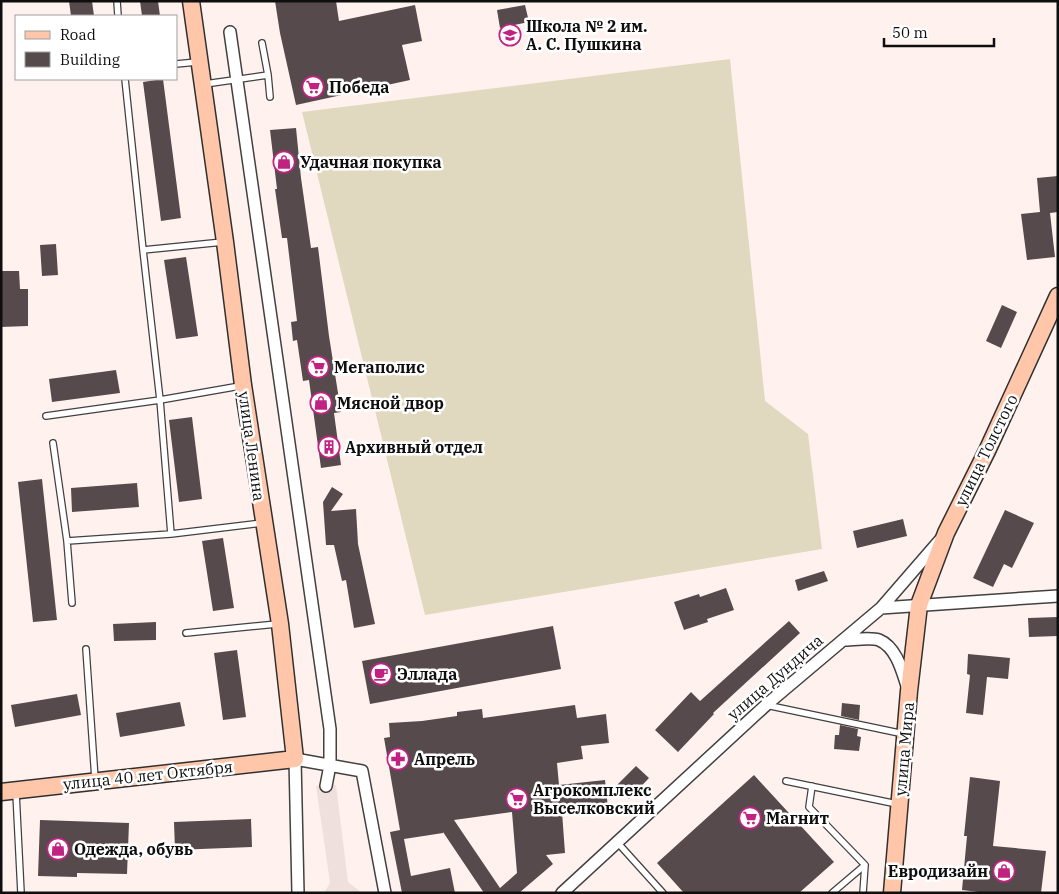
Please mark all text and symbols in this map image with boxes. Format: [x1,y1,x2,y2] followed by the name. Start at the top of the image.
[15,15,178,80] legend
[884,15,994,47] scale bar
[526,16,648,54] place label: Школа № 2 им. А. С. Пушкина
[498,23,522,47] school or university icon: Школа № 2 им. А. С. Пушкина
[892,23,928,42] text: 50 m
[60,25,96,44] text: Road
[60,50,120,69] text: Building
[301,75,325,99] supermarket icon: Победа
[329,77,389,97] place label: Победа
[272,150,296,174] shop icon: Удачная покупка
[300,152,442,172] place label: Удачная покупка
[306,355,330,379] supermarket icon: Мегаполис
[334,357,425,377] place label: Мегаполис
[234,390,270,503] street label: улица Ленина
[309,391,333,415] shop icon: Мясной двор
[950,391,1022,509] street label: улица Толстого
[337,393,444,413] place label: Мясной двор
[317,435,341,459] building icon: Архивный отдел
[345,437,483,457] place label: Архивный отдел
[723,630,827,724] street label: улица Дундича
[369,662,393,686] cafe icon: Эллада
[397,664,457,684] place label: Эллада
[890,701,918,797] street label: улица Мира
[386,747,410,771] pharmacy icon: Апрель
[414,749,475,769] place label: Апрель
[62,756,234,794] street label: улица 40 лет Октября
[533,780,655,818] place label: Агрокомплекс Выселковский
[505,787,529,811] supermarket icon: Агрокомплекс Выселковский
[738,806,762,830] supermarket icon: Магнит
[766,808,829,828] place label: Магнит
[46,837,70,861] shop icon: Одежда, обувь
[74,839,193,859] place label: Одежда, обувь
[992,859,1016,883] shop icon: Евродизайн
[888,861,988,881] place label: Евродизайн

